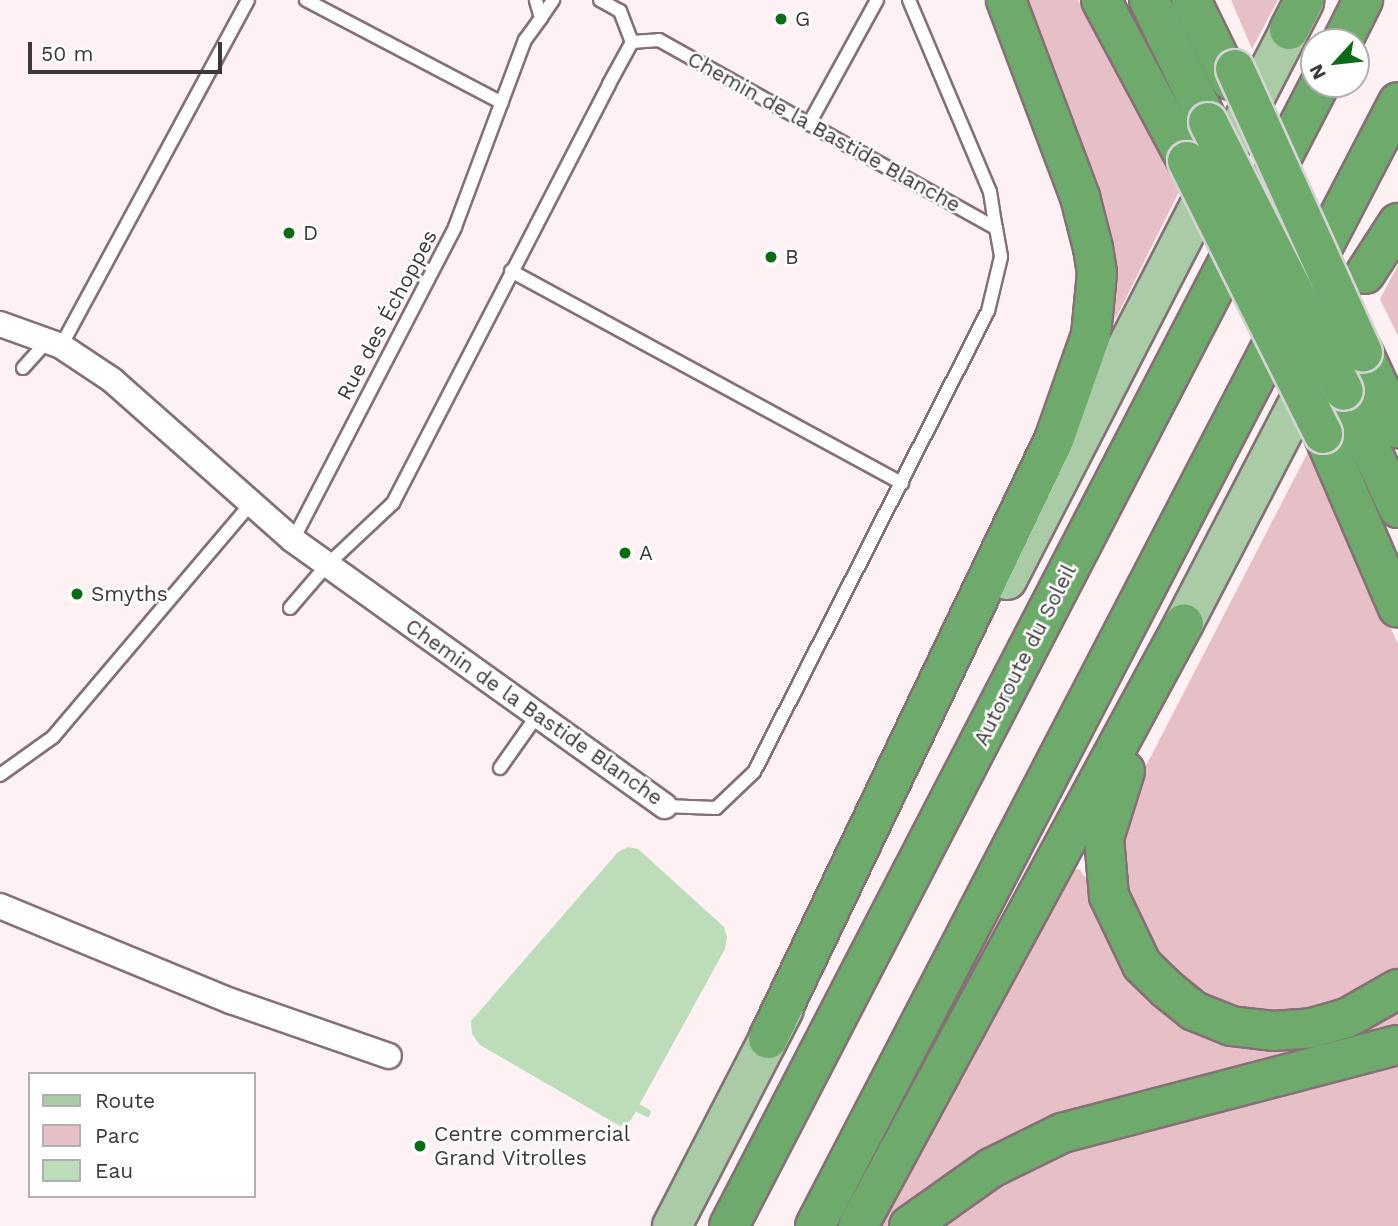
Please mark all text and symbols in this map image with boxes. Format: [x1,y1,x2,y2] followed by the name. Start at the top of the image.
[795,6,810,32] place label: G
[773,11,789,27] marker: G
[32,28,226,72] scale bar
[1300,28,1370,98] north arrow
[41,41,93,66] text: 50 m
[683,46,965,218] street label: Chemin de la Bastide Blanche
[1304,60,1331,83] text: N
[303,220,318,246] place label: D
[281,225,297,241] marker: D
[331,225,443,405] street label: Rue des Échoppes
[785,244,799,270] place label: B
[763,249,779,265] marker: B
[639,540,653,566] place label: A
[617,545,633,561] marker: A
[968,560,1082,750] street label: Autoroute du Soleil
[91,581,168,607] place label: Smyths
[69,586,85,602] marker: Smyths
[400,613,668,811] street label: Chemin de la Bastide Blanche
[28,1072,256,1198] legend
[95,1088,155,1113] text: Route
[434,1121,630,1171] place label: Centre commercial Grand Vitrolles
[95,1123,140,1148] text: Parc
[412,1138,428,1154] marker: Centre commercial Grand Vitrolles
[95,1158,133,1183] text: Eau

